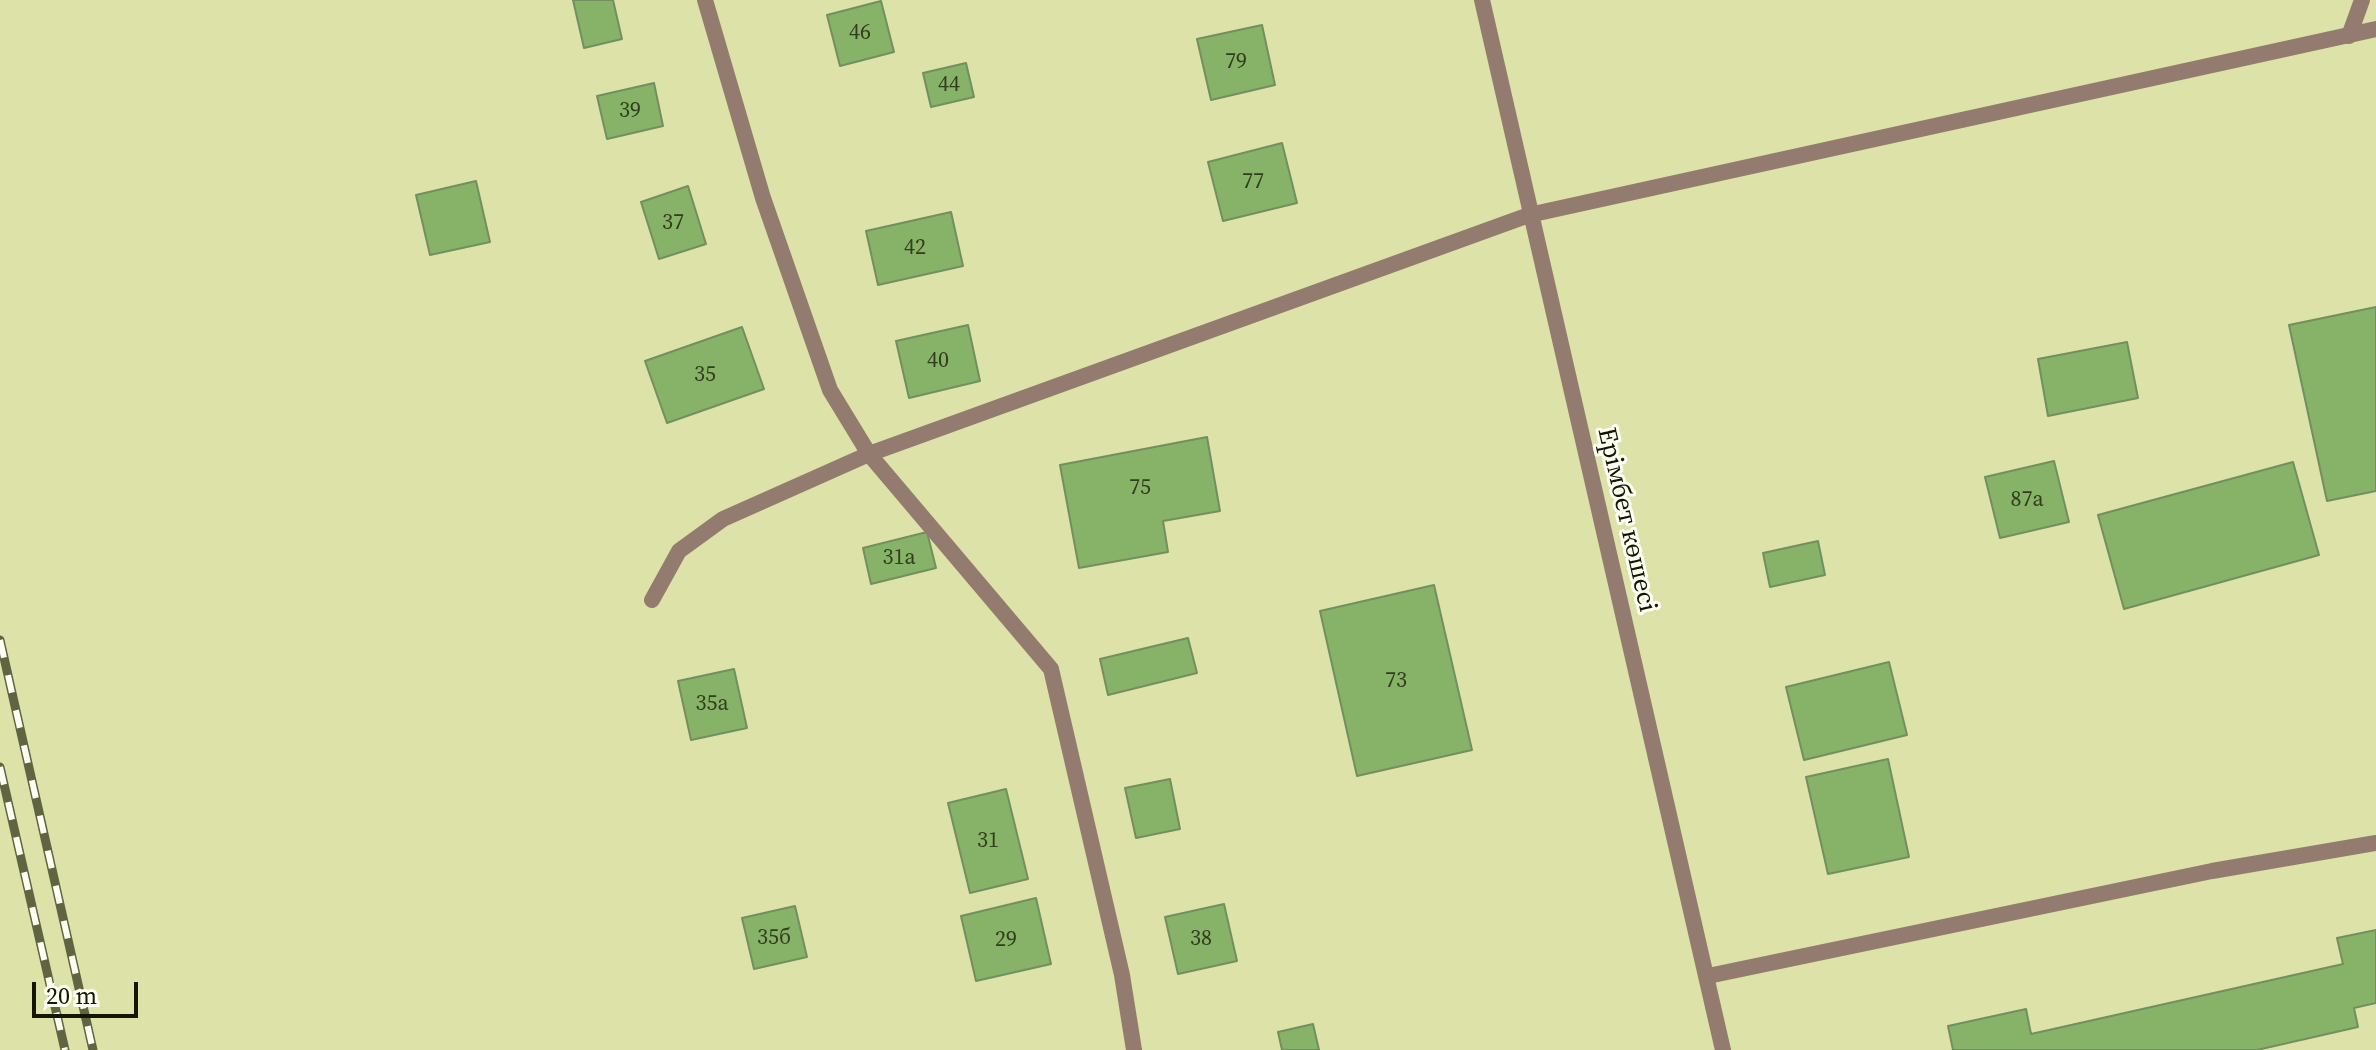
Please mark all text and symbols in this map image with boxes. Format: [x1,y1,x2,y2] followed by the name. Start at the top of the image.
[849,20,871,46] house number: 46
[1225,49,1247,75] house number: 79
[938,72,960,98] house number: 44
[619,98,641,124] house number: 39
[1242,169,1264,195] house number: 77
[662,210,684,236] house number: 37
[904,235,926,261] house number: 42
[927,348,949,374] house number: 40
[694,362,716,388] house number: 35
[1590,425,1662,615] street label: Ерімбет көшесі
[1129,475,1151,501] house number: 75
[2010,487,2044,513] house number: 87а
[882,545,916,571] house number: 31а
[1385,668,1407,694] house number: 73
[695,691,729,717] house number: 35а
[977,828,999,854] house number: 31
[757,925,791,951] house number: 35б
[1190,926,1212,952] house number: 38
[995,927,1017,953] house number: 29
[36,966,142,1016] scale bar
[46,979,97,1012] text: 20 m

